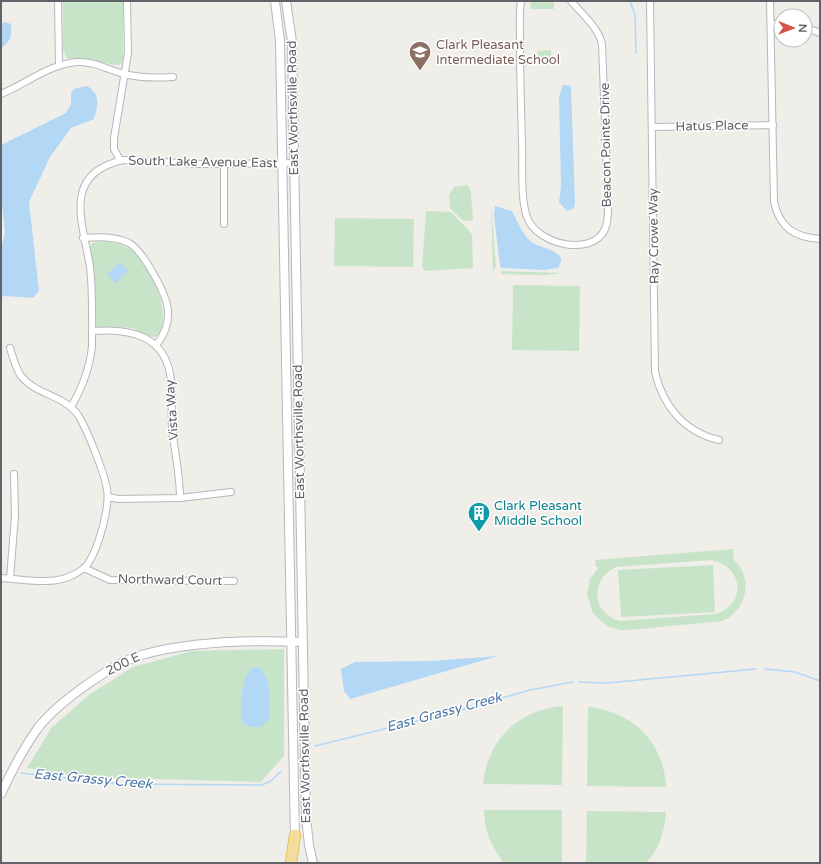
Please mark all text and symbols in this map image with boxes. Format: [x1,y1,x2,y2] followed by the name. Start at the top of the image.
[773,8,813,48] north arrow
[796,24,809,33] text: N
[436,37,560,68] place label: Clark Pleasant Intermediate School
[407,39,433,72] school or university icon: Clark Pleasant Intermediate School
[284,41,302,175] street label: East Worthsville Road
[597,82,615,208] street label: Beacon Pointe Drive
[675,117,749,135] street label: Hatus Place
[128,153,278,171] street label: South Lake Avenue East
[645,188,663,284] street label: Ray Crowe Way
[290,365,308,499] street label: East Worthsville Road
[162,379,182,441] street label: Vista Way
[494,498,582,529] place label: Clark Pleasant Middle School
[466,500,492,533] building icon: Clark Pleasant Middle School
[118,571,222,589] street label: Northward Court
[103,649,143,679] street label: 200 E
[384,688,505,736] water label: East Grassy Creek
[296,689,314,823] street label: East Worthsville Road
[33,765,154,793] water label: East Grassy Creek

